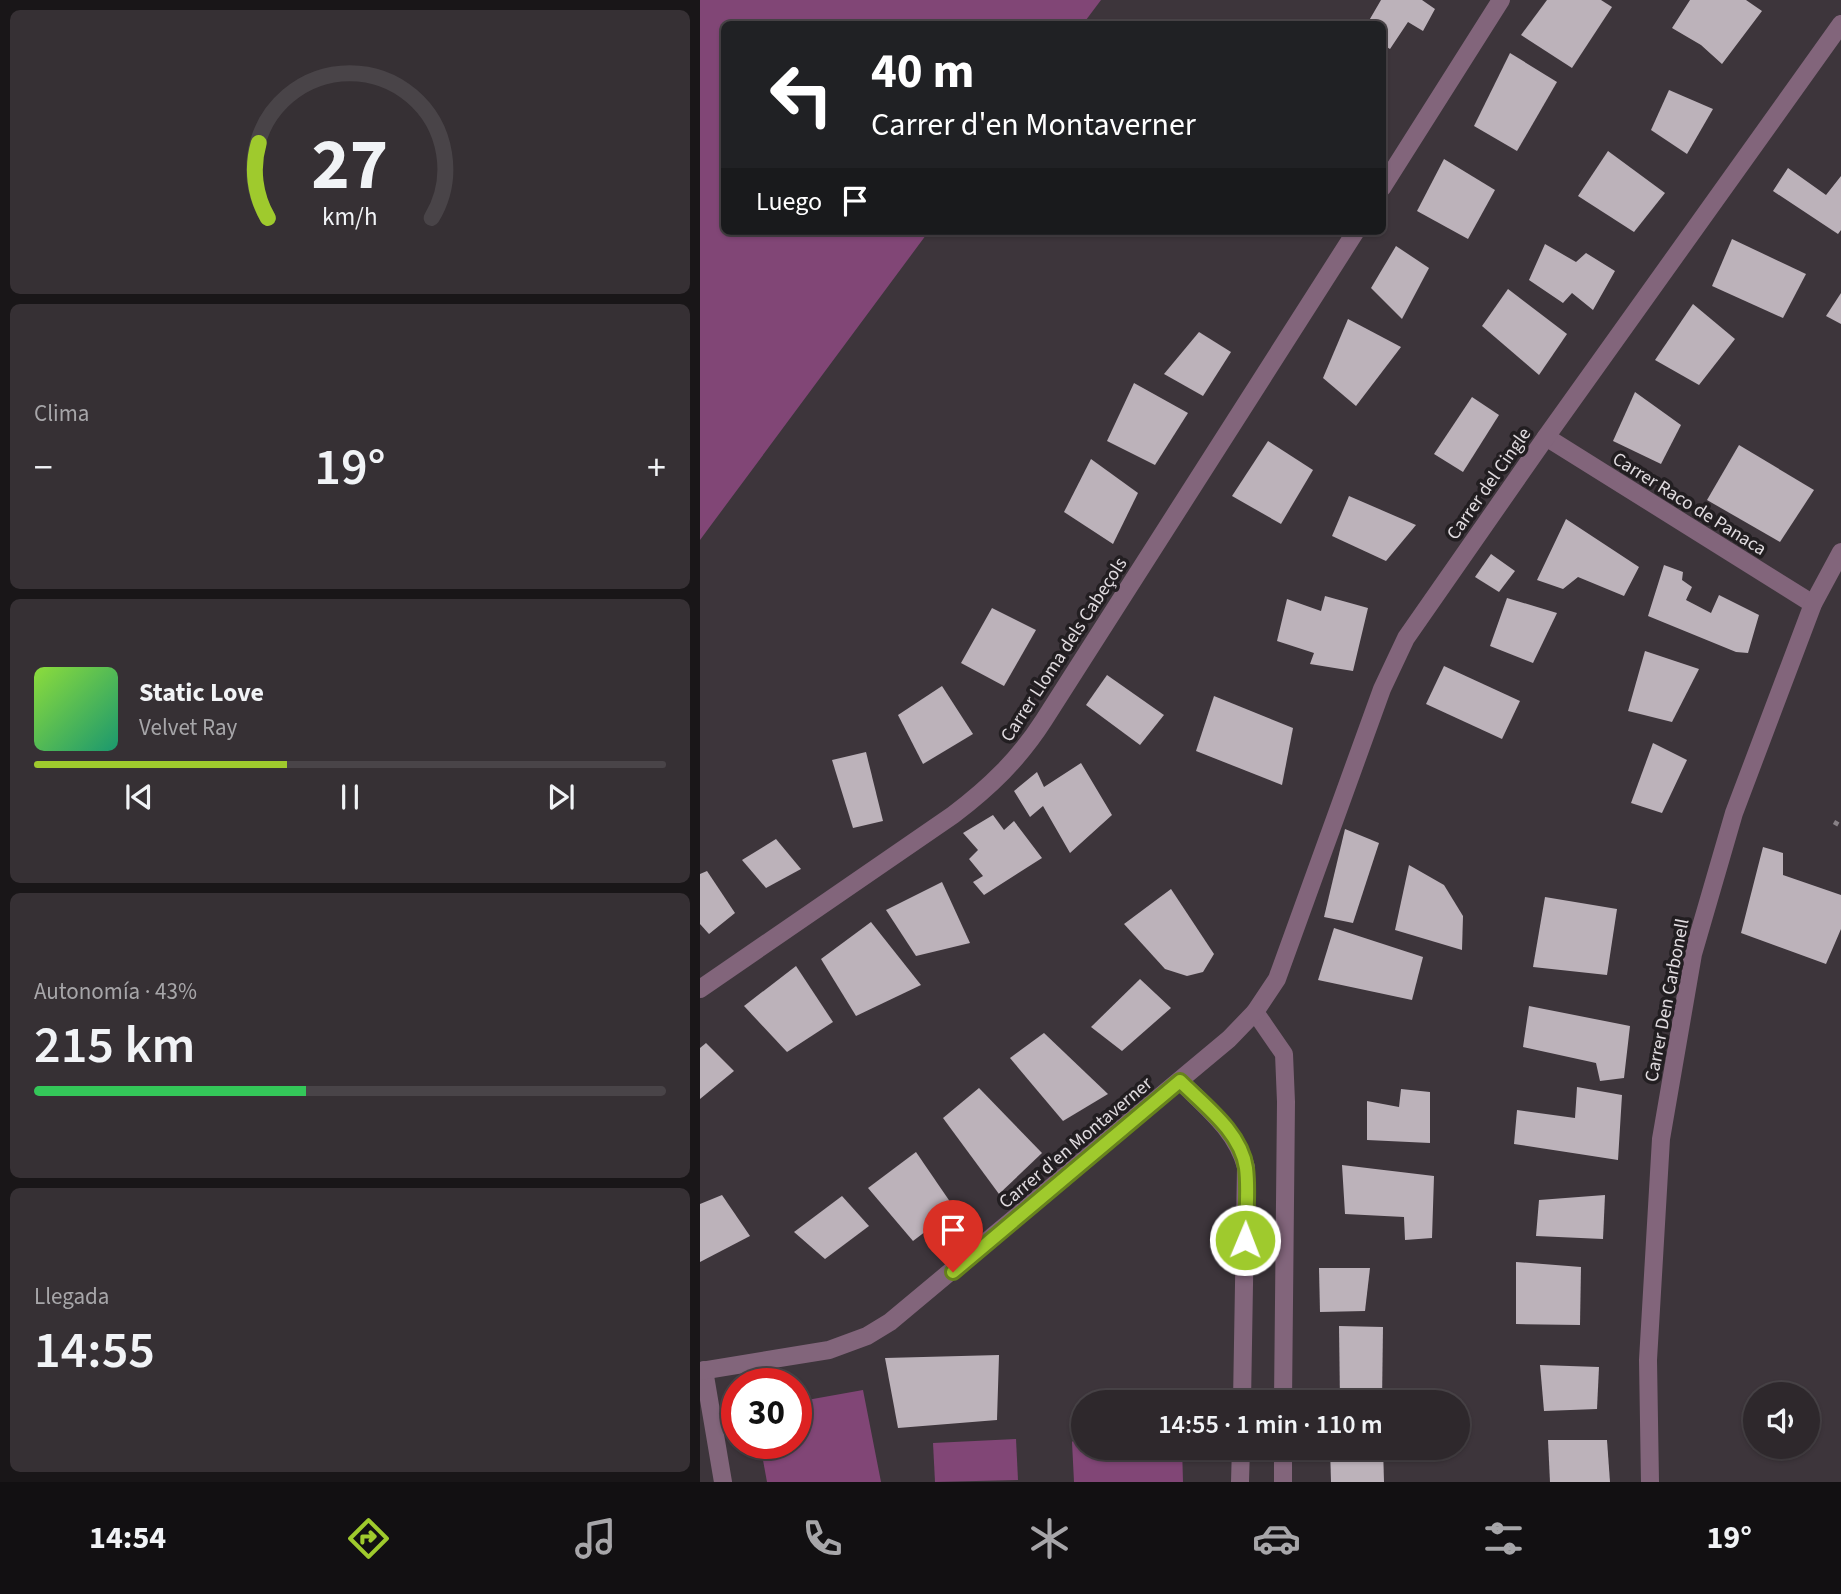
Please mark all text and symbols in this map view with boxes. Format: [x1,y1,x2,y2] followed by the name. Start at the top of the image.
[871,37,975,107] text: 40 m
[756,49,847,140] icon: left
[871,102,1196,148] text: Carrer d'en Montaverner
[312,114,388,218] text: 27
[836,182,874,220] icon: arrive
[756,183,822,220] text: Luego
[322,199,378,235] text: km/h
[34,397,89,430] text: Clima
[1440,422,1538,546] street label: Carrer del Cingle
[314,431,386,505] text: 19°
[34,441,53,495] text: −
[647,441,666,495] text: +
[1607,446,1772,563] street label: Carrer Raco de Panaca
[994,552,1134,747] street label: Carrer Lloma dels Cabeçols
[139,674,264,711] text: Static Love
[139,711,237,744] text: Velvet Ray
[120,778,158,816] icon: previous
[331,778,369,816] icon: pause
[542,778,580,816] icon: next
[1638,916,1697,1084] street label: Carrer Den Carbonell
[34,975,197,1008] text: Autonomía · 43%
[34,1009,195,1083] text: 215 km
[993,1071,1159,1215] street label: Carrer d'en Montaverner
[923,1200,983,1272] pin
[1208,1203,1282,1277] position arrow
[934,1211,972,1249] icon: arrive
[34,1280,109,1313] text: Llegada
[34,1314,155,1388] text: 14:55
[721,1368,812,1459] speed limit sign: 30
[1743,1382,1820,1459] map controls
[1743,1382,1820,1459] button: sound
[1158,1406,1383,1443] text: 14:55 · 1 min · 110 m
[344,1514,393,1563] icon: directions
[571,1514,620,1563] icon: music
[798,1514,847,1563] icon: phone
[1025,1514,1074,1563] icon: climate
[1252,1514,1301,1563] icon: car
[1479,1514,1528,1563] icon: filters
[89,1515,166,1561] text: 14:54
[1706,1515,1752,1561] text: 19°

